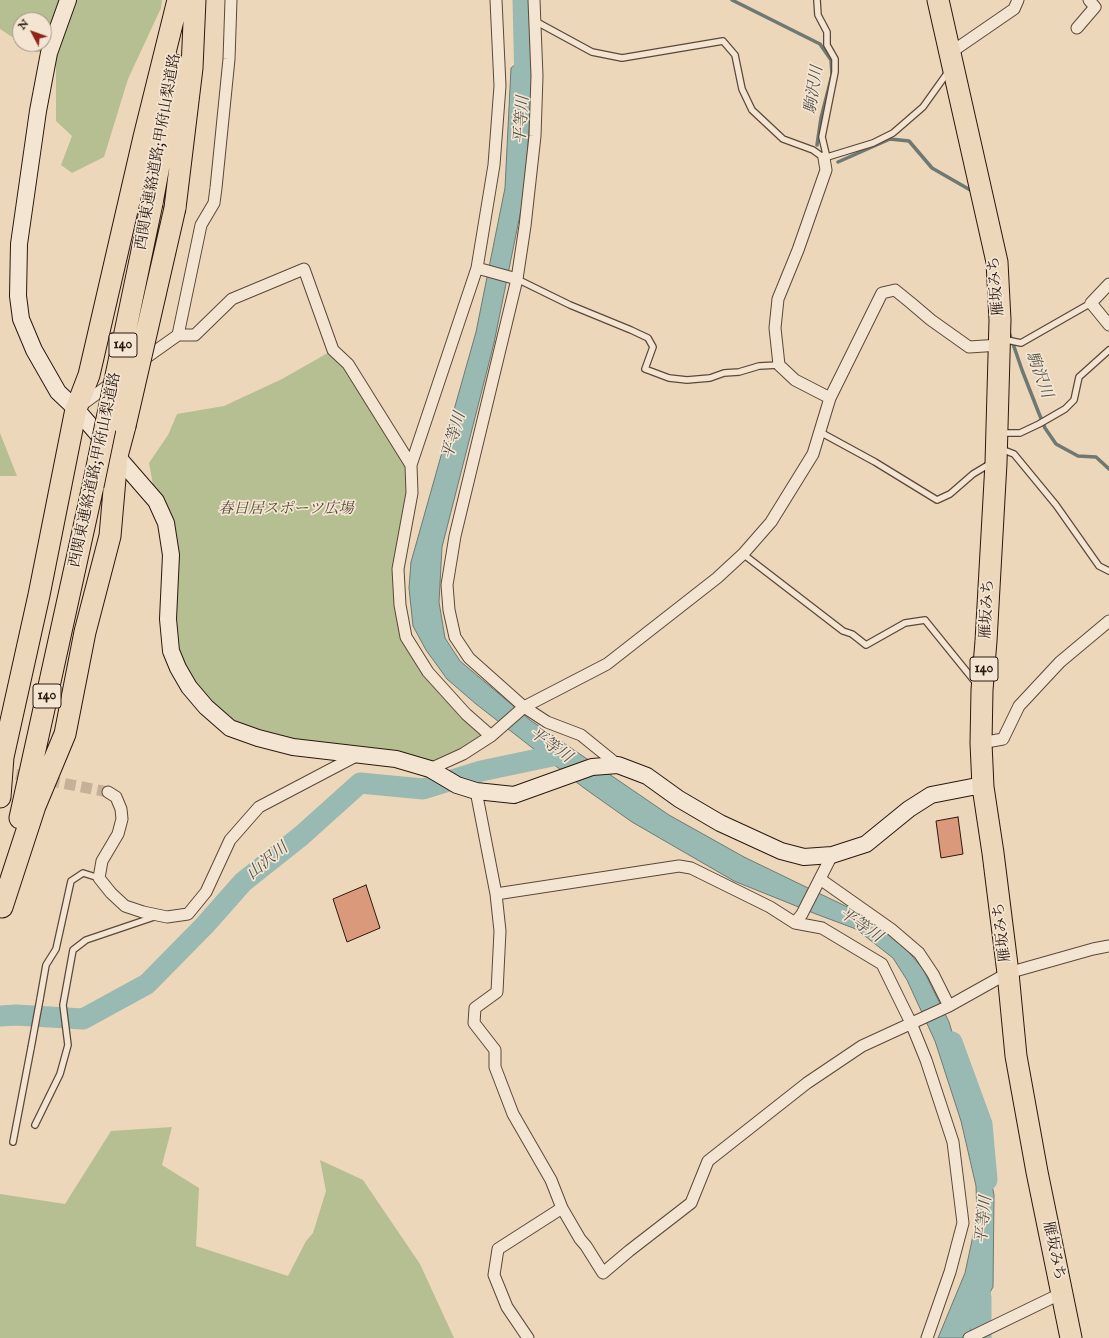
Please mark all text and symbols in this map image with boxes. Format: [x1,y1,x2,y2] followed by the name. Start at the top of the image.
[12,12,52,52] north arrow
[15,17,32,33] text: N
[133,52,185,252] street label: 西関東連絡道路;甲府山梨道路
[802,65,828,115] water label: 駒沢川
[512,95,534,145] water label: 平等川
[985,255,1009,317] street label: 雁坂みち
[109,333,137,357] road number: 140
[1021,349,1055,401] water label: 駒沢川
[66,371,126,569] street label: 西関東連絡道路;甲府山梨道路
[439,410,471,462] water label: 平等川
[219,501,353,519] park label: 春日居スポーツ広場
[977,579,999,639] street label: 雁坂みち
[970,657,998,681] road number: 140
[33,684,61,708] road number: 140
[525,724,575,768] water label: 平等川
[243,839,293,885] water label: 山沢川
[990,901,1016,963] street label: 雁坂みち
[835,904,885,948] water label: 平等川
[973,1195,997,1245] water label: 平等川
[1038,1220,1068,1282] street label: 雁坂みち

